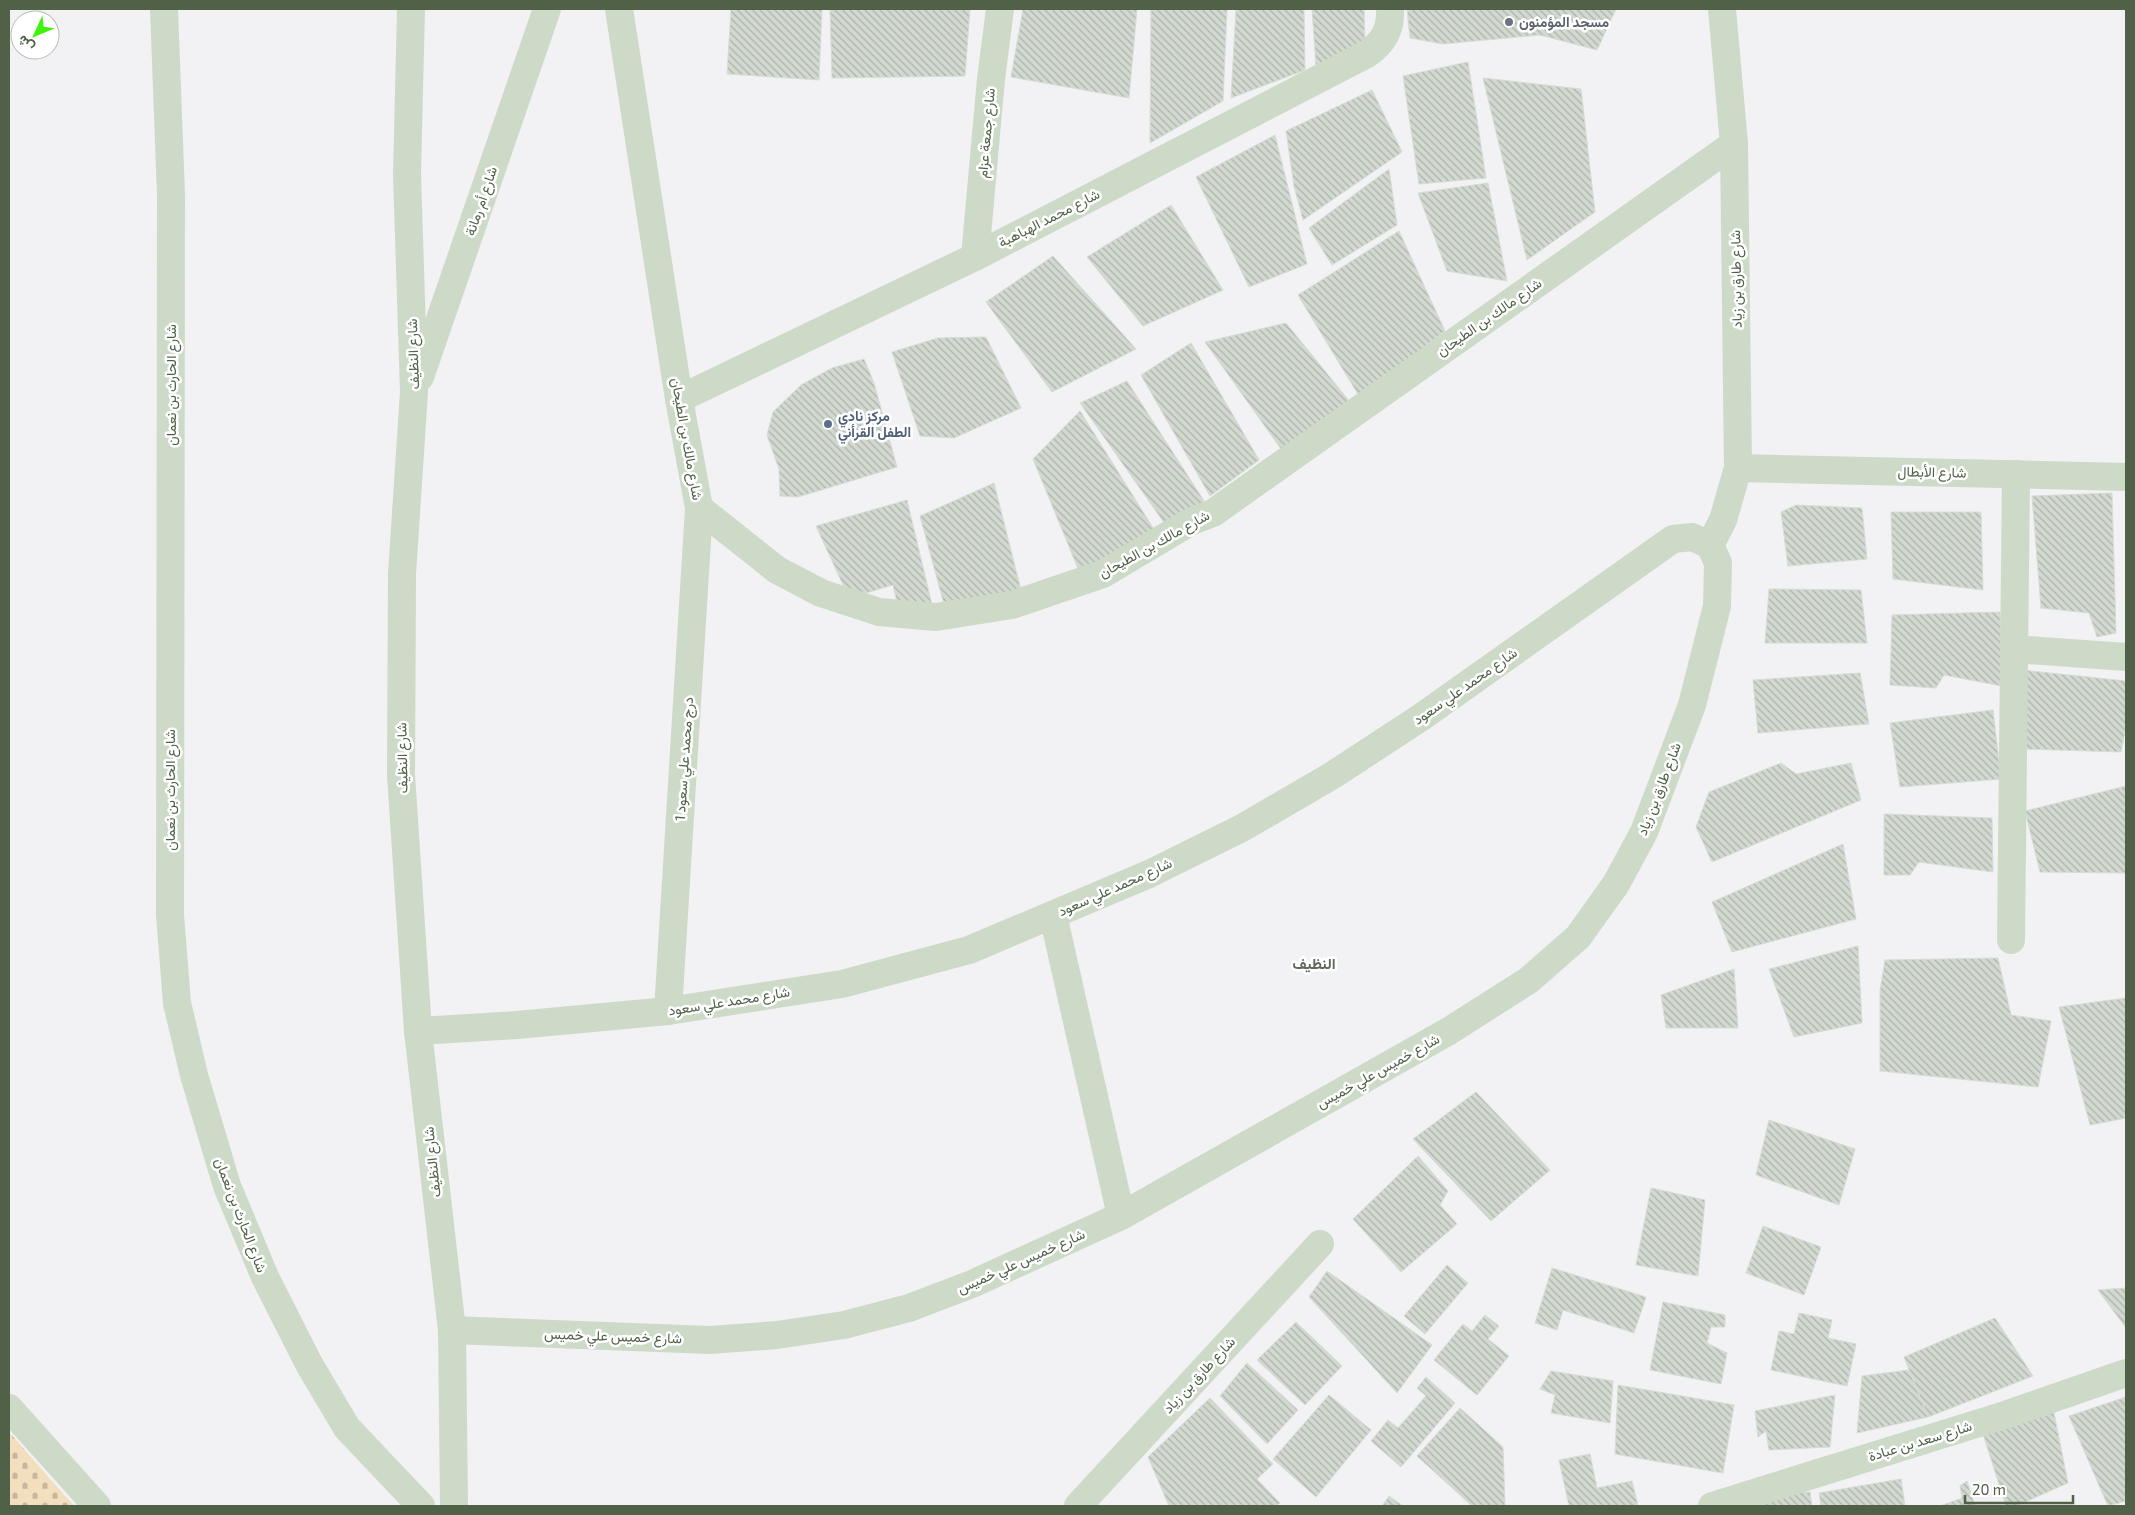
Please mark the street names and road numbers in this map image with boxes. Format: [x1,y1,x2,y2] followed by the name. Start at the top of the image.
[973,87,1001,179] street label: شارع جمعة عزام
[461,164,503,239] street label: شارع أم رمانة
[995,185,1104,253] street label: شارع محمد الهباهبة
[1726,230,1748,328] street label: شارع طارق بن زياد
[1433,274,1546,362] street label: شارع مالك بن الطيحان
[403,318,425,390] street label: شارع النظيف
[162,324,182,446] street label: شارع الحارث بن نعمان
[665,376,707,502] street label: شارع مالك بن الطيحان
[1897,462,1966,484] street label: شارع الأبطال
[1095,506,1214,584] street label: شارع مالك بن الطيحان
[1410,643,1522,731] street label: شارع محمد علي سعود
[671,696,700,822] street label: درج محمد علي سعود 1
[392,722,414,794] street label: شارع النظيف
[161,729,181,851] street label: شارع الحارث بن نعمان
[1633,740,1687,839] street label: شارع طارق بن زياد
[1055,854,1176,923] street label: شارع محمد علي سعود
[667,983,792,1022] street label: شارع محمد علي سعود
[1313,1030,1444,1115] street label: شارع خميس علي خميس
[419,1126,447,1198] street label: شارع النظيف
[209,1155,271,1276] street label: شارع الحارث بن نعمان
[954,1225,1089,1300] street label: شارع خميس علي خميس
[544,1325,682,1350] street label: شارع خميس علي خميس
[1159,1333,1241,1418] street label: شارع طارق بن زياد
[1866,1417,1975,1467] street label: شارع سعد بن عبادة

